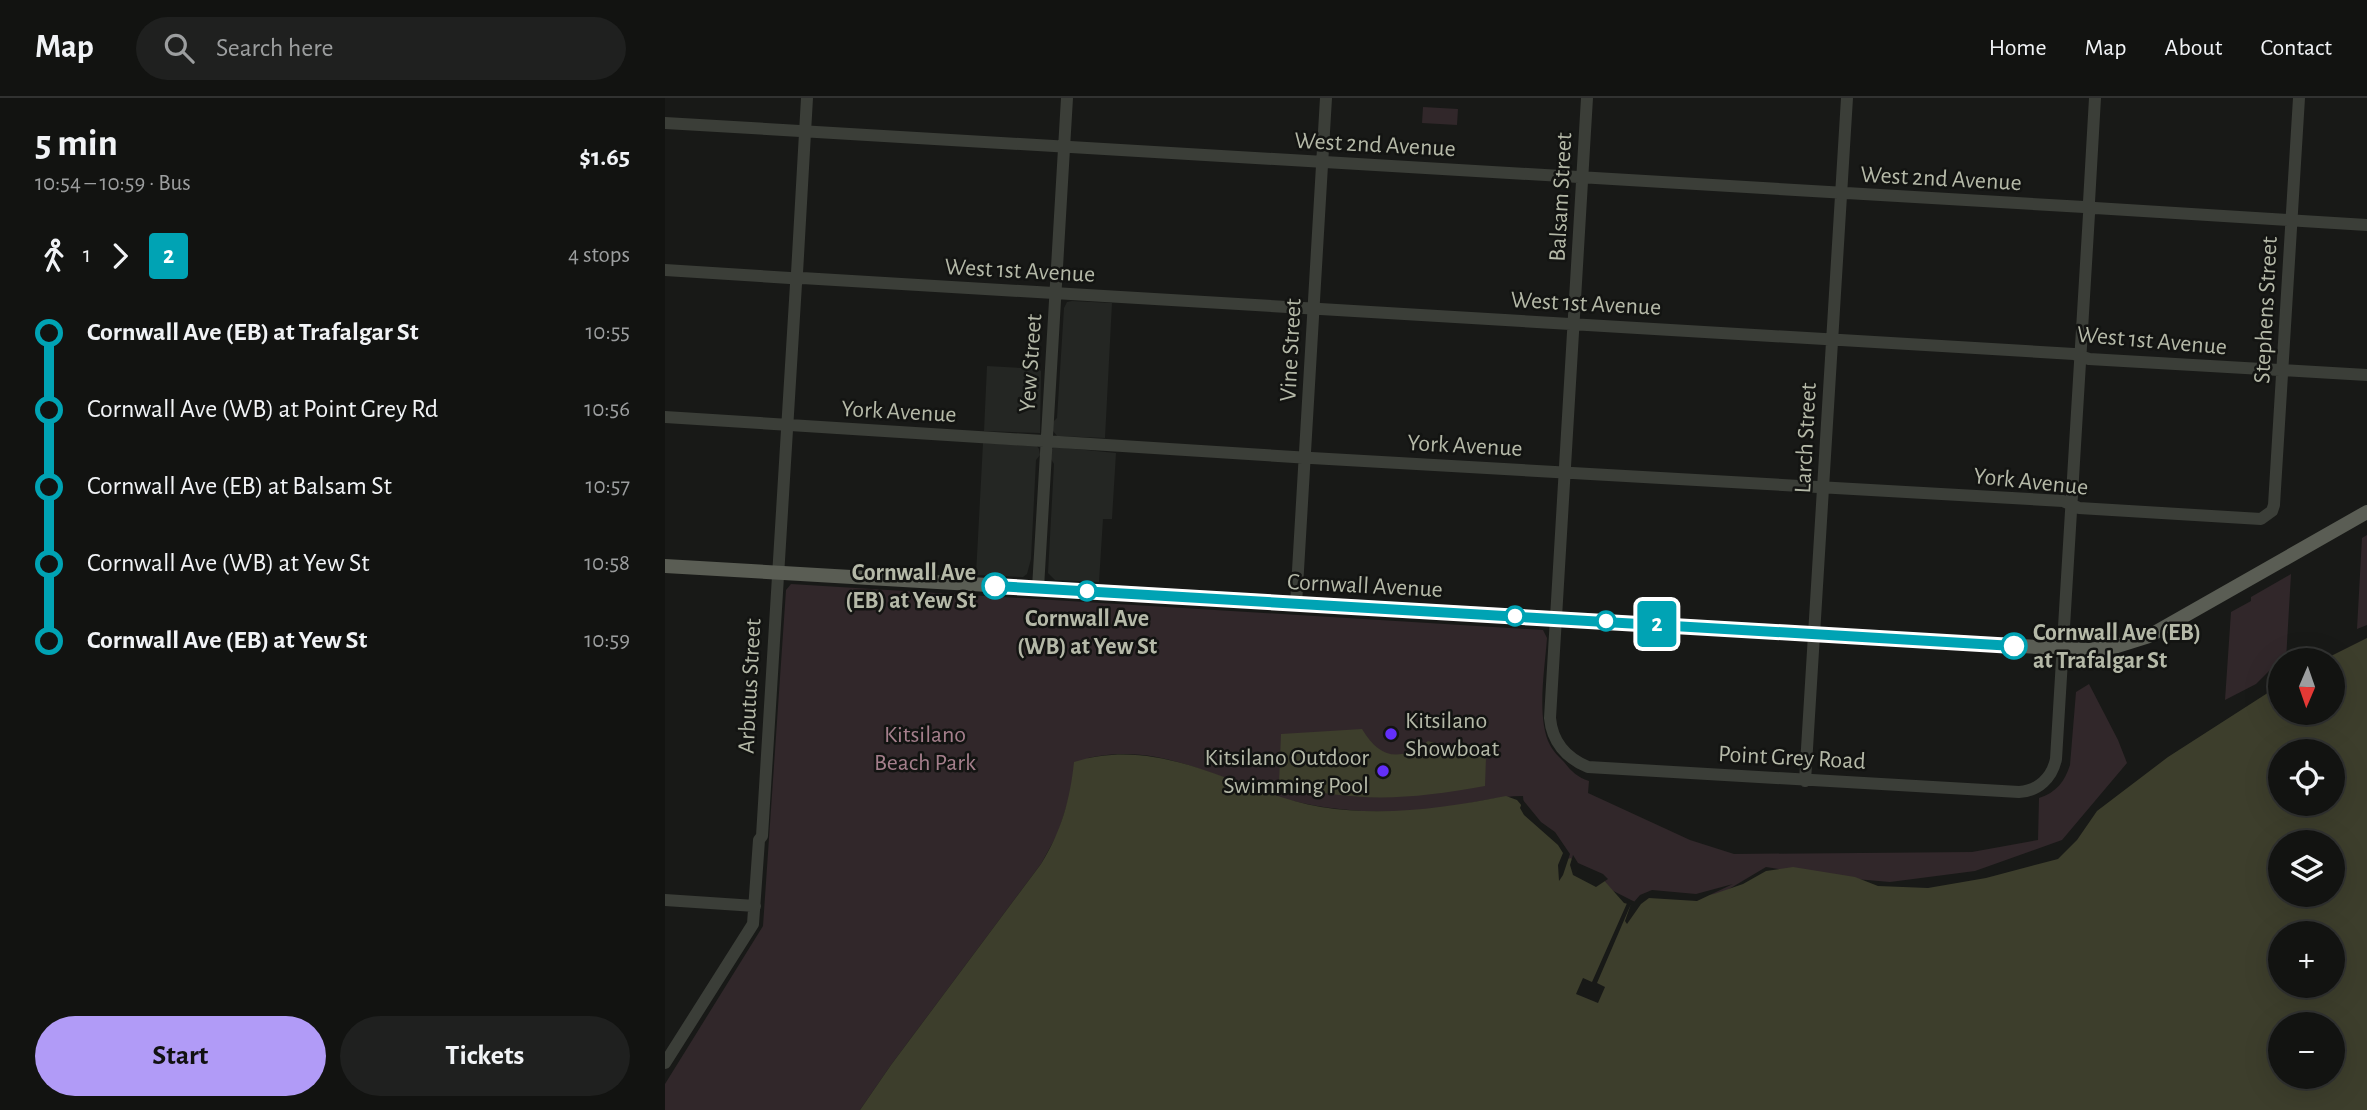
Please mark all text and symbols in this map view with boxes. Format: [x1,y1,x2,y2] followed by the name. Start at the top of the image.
[136,17,626,80] search box
[160,29,198,67] icon: search
[35,31,94,64] text: Map
[216,35,334,61] text: Search here
[1989,36,2047,60] text: Home
[2085,36,2127,60] text: Map
[2165,36,2222,60] text: About
[2260,36,2332,60] text: Contact
[35,125,118,163] text: 5 min
[1294,129,1456,161] street label: West 2nd Avenue
[1546,132,1576,262] street label: Balsam Street
[579,144,630,170] text: $1.65
[1860,163,2022,195] street label: West 2nd Avenue
[35,172,191,195] text: 10:54 – 10:59 · Bus
[2250,236,2282,384] street label: Stephens Street
[35,237,73,275] icon: walk
[101,237,139,275] icon: forward
[83,244,91,267] text: 1
[163,244,174,268] text: 2
[568,244,630,267] text: 4 stops
[944,255,1096,287] street label: West 1st Avenue
[1510,288,1662,320] street label: West 1st Avenue
[1276,298,1306,402] street label: Vine Street
[1016,313,1046,413] street label: Yew Street
[87,319,419,345] text: Cornwall Ave (EB) at Trafalgar St
[585,321,630,344] text: 10:55
[2076,322,2228,360] street label: West 1st Avenue
[1791,382,1821,494] street label: Larch Street
[87,396,438,422] text: Cornwall Ave (WB) at Point Grey Rd
[841,397,957,427] street label: York Avenue
[584,398,630,421] text: 10:56
[1407,431,1523,461] street label: York Avenue
[1972,464,2089,500] street label: York Avenue
[87,473,392,499] text: Cornwall Ave (EB) at Balsam St
[585,475,630,498] text: 10:57
[87,550,369,576] text: Cornwall Ave (WB) at Yew St
[584,552,630,575] text: 10:58
[845,561,976,613] place label: Cornwall Ave (EB) at Yew St
[1286,570,1443,602] street label: Cornwall Avenue
[982,573,1008,599] marker: Cornwall Ave (EB) at Yew St
[1077,581,1097,601] marker: Cornwall Ave (WB) at Yew St
[1634,601,1680,647] line badge: 2
[1505,606,1525,626] unlabelled marker
[1017,607,1157,659] place label: Cornwall Ave (WB) at Yew St
[1596,611,1616,631] unlabelled marker
[1651,612,1663,636] text: 2
[734,618,766,754] street label: Arbutus Street
[2033,621,2201,673] place label: Cornwall Ave (EB) at Trafalgar St
[87,627,367,653] text: Cornwall Ave (EB) at Yew St
[584,629,630,652] text: 10:59
[2001,633,2027,659] marker: Cornwall Ave (EB) at Trafalgar St
[2268,648,2345,724] north arrow
[2268,648,2345,1089] map controls
[1405,709,1499,761] place label: Kitsilano Showboat
[874,723,976,775] park label: Kitsilano Beach Park
[1383,726,1399,742] marker: Kitsilano Showboat
[2268,739,2345,816] button: locate
[1718,742,1866,774] street label: Point Grey Road
[1205,746,1369,798] place label: Kitsilano Outdoor Swimming Pool
[1375,763,1391,779] marker: Kitsilano Outdoor Swimming Pool
[2268,830,2345,907] button: layers
[2268,921,2345,998] button: +
[2268,1012,2345,1089] button: −
[35,1016,326,1096] button: Start
[340,1016,630,1096] button: Tickets

